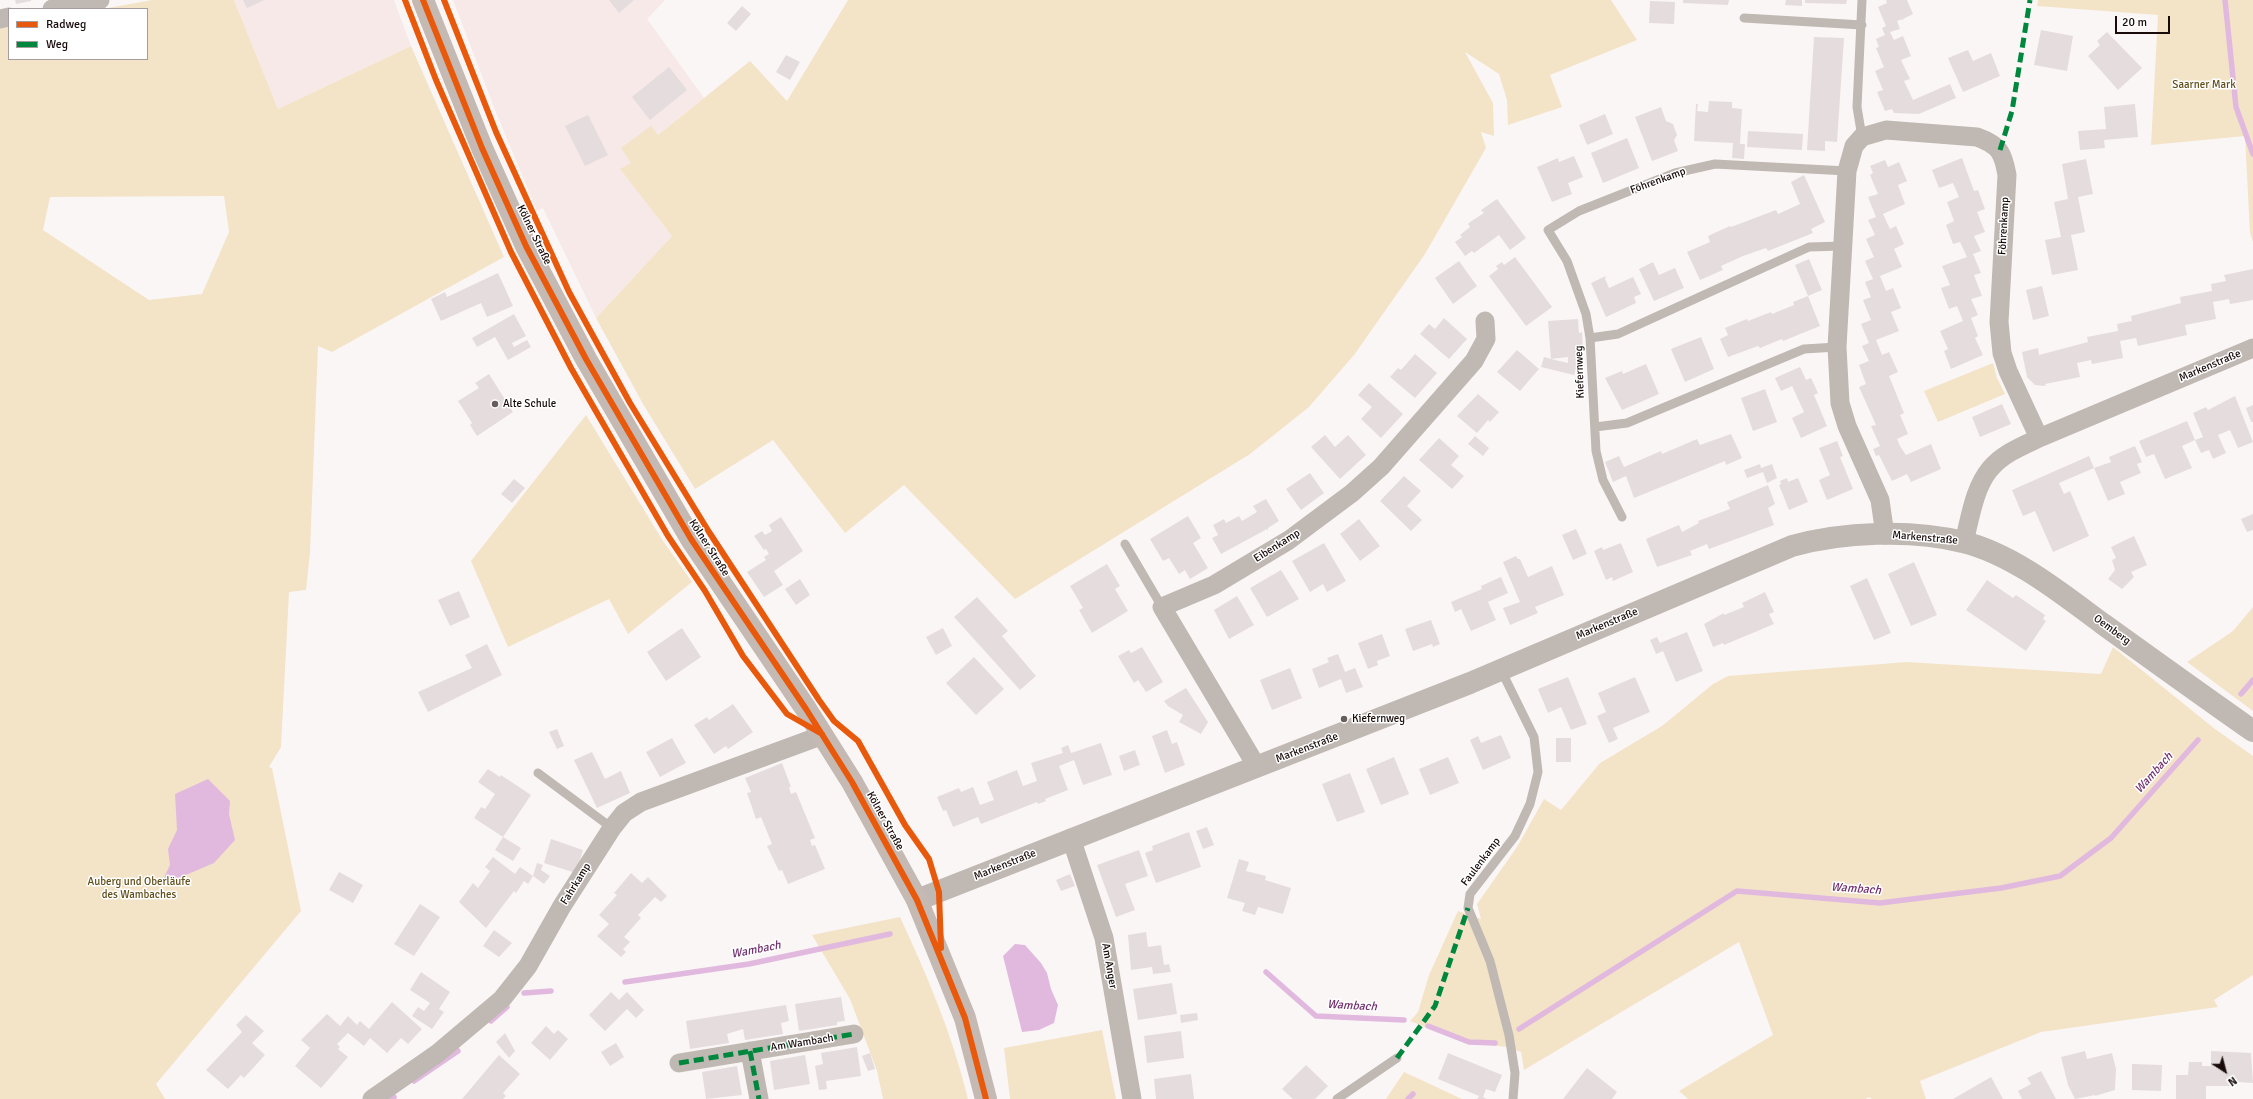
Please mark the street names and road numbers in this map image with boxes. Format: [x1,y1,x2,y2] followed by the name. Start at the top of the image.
[1628,165,1688,197] street label: Föhrenkamp
[1996,197,2012,255] street label: Föhrenkamp
[514,203,554,267] street label: Kölner Straße
[1572,345,1588,399] street label: Kiefernweg
[2177,347,2243,385] street label: Markenstraße
[686,517,732,579] street label: Kölner Straße
[1251,527,1303,565] street label: Eibenkamp
[1892,529,1958,547] street label: Markenstraße
[1574,605,1640,643] street label: Markenstraße
[2091,612,2133,648] street label: Oemberg
[1274,730,1340,766] street label: Markenstraße
[863,789,907,853] street label: Kölner Straße
[1458,835,1504,889] street label: Faulenkamp
[972,847,1038,883] street label: Markenstraße
[558,861,594,907] street label: Fahrkamp
[1099,942,1119,990] street label: Am Anger
[770,1031,834,1055] street label: Am Wambach

